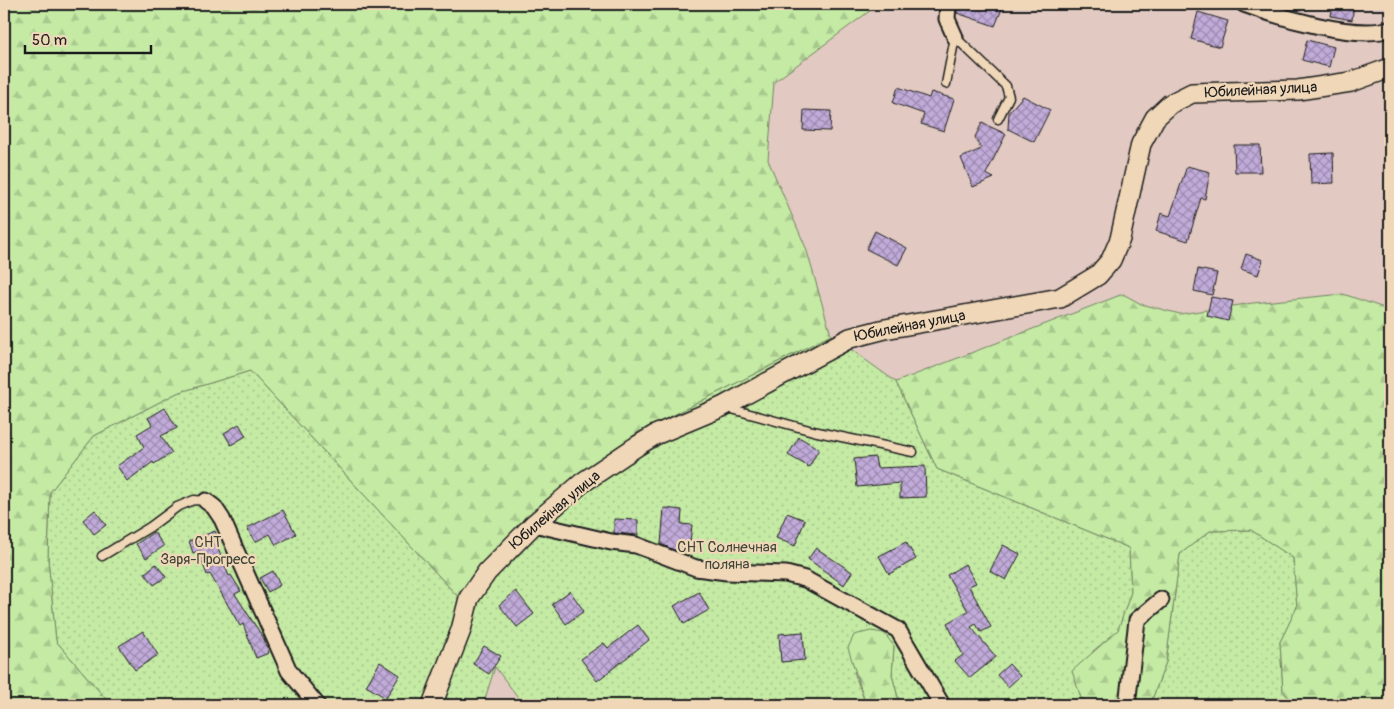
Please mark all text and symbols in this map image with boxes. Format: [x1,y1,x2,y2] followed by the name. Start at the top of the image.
[25,22,151,54] scale bar
[32,31,67,50] text: 50 m
[1204,78,1318,102] street label: Юбилейная улица
[853,306,967,346] street label: Юбилейная улица
[506,466,604,554] street label: Юбилейная улица
[160,533,256,569] park label: СНТ Заря-Прогресс
[677,538,777,574] park label: СНТ Солнечная поляна

